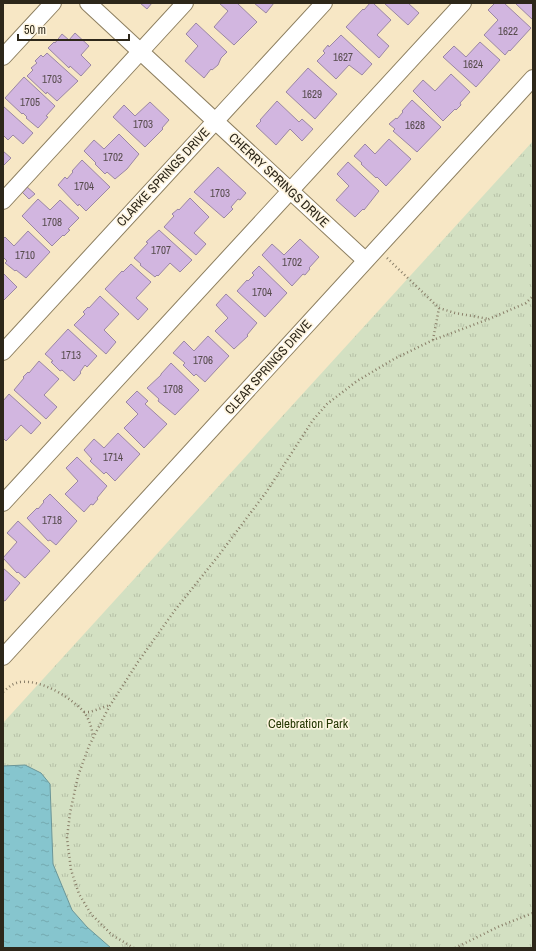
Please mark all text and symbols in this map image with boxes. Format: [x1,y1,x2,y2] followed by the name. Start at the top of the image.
[18,16,129,42] scale bar
[24,22,46,38] text: 50 m
[498,24,518,38] house number: 1622
[333,50,353,64] house number: 1627
[463,57,483,71] house number: 1624
[42,72,62,86] house number: 1703
[302,87,322,101] house number: 1629
[20,95,40,109] house number: 1705
[133,117,153,131] house number: 1703
[405,118,425,132] house number: 1628
[113,124,213,230] street label: CLARKE SPRINGS DRIVE
[225,129,333,231] street label: CHERRY SPRINGS DRIVE
[103,150,123,164] house number: 1702
[74,179,94,193] house number: 1704
[210,186,230,200] house number: 1703
[42,215,62,229] house number: 1708
[151,243,171,257] house number: 1707
[15,248,35,262] house number: 1710
[282,255,302,269] house number: 1702
[252,285,272,299] house number: 1704
[221,316,315,418] street label: CLEAR SPRINGS DRIVE
[61,348,81,362] house number: 1713
[193,353,213,367] house number: 1706
[163,382,183,396] house number: 1708
[103,450,123,464] house number: 1714
[42,513,62,527] house number: 1718
[268,715,349,732] park label: Celebration Park

